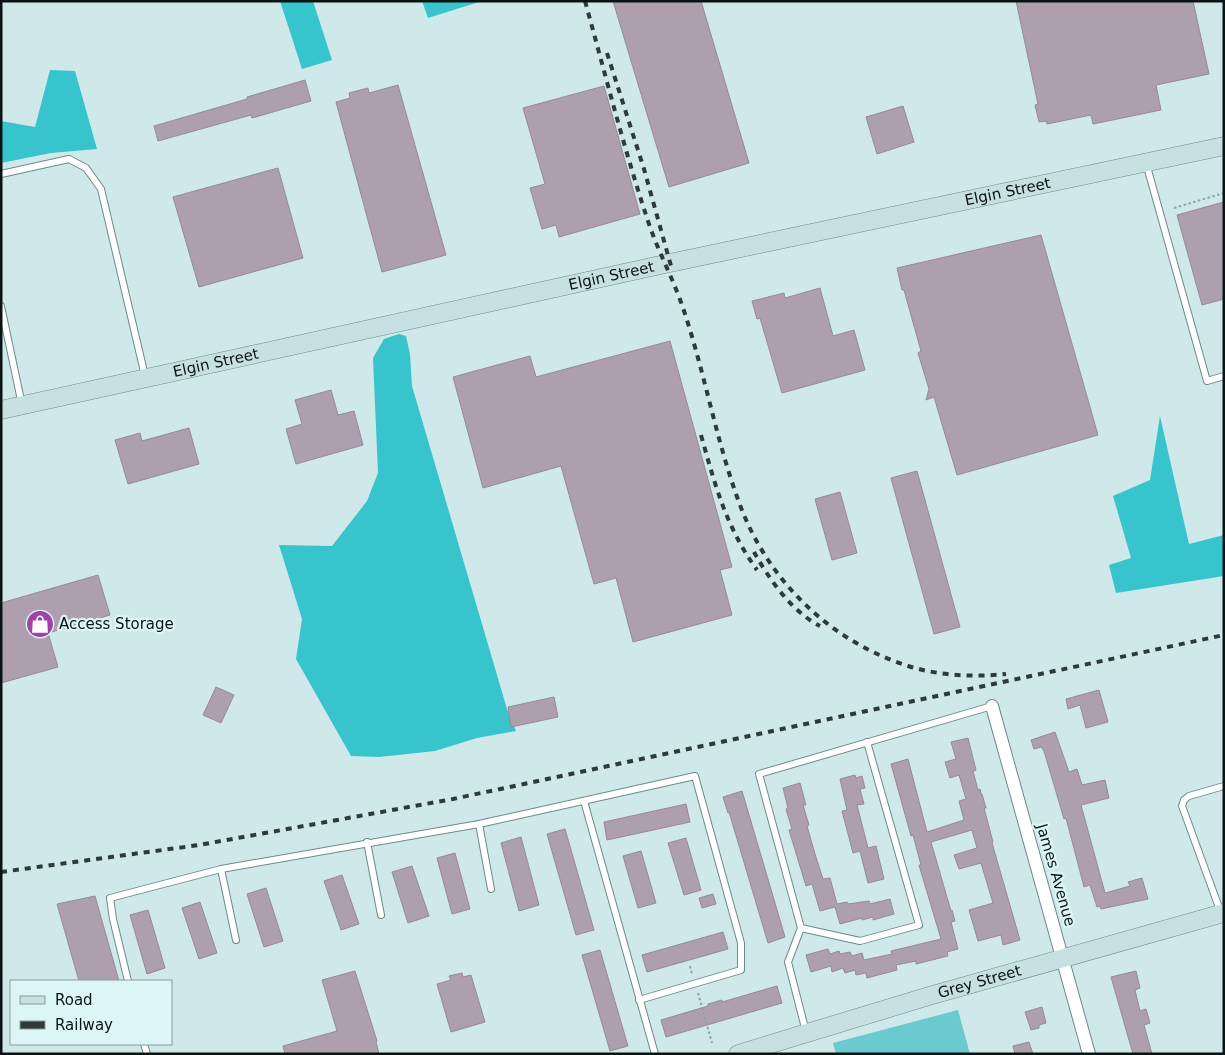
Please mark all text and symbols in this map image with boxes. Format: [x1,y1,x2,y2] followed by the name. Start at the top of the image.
[963,174,1052,210] street label: Elgin Street
[567,258,656,294] street label: Elgin Street
[171,345,261,381] street label: Elgin Street
[25,609,55,639] shop icon: Access Storage
[59,615,174,633] place label: Access Storage
[1032,821,1079,928] street label: James Avenue
[936,961,1023,1002] street label: Grey Street
[10,980,172,1045] legend
[55,991,93,1009] text: Road
[55,1016,113,1034] text: Railway

